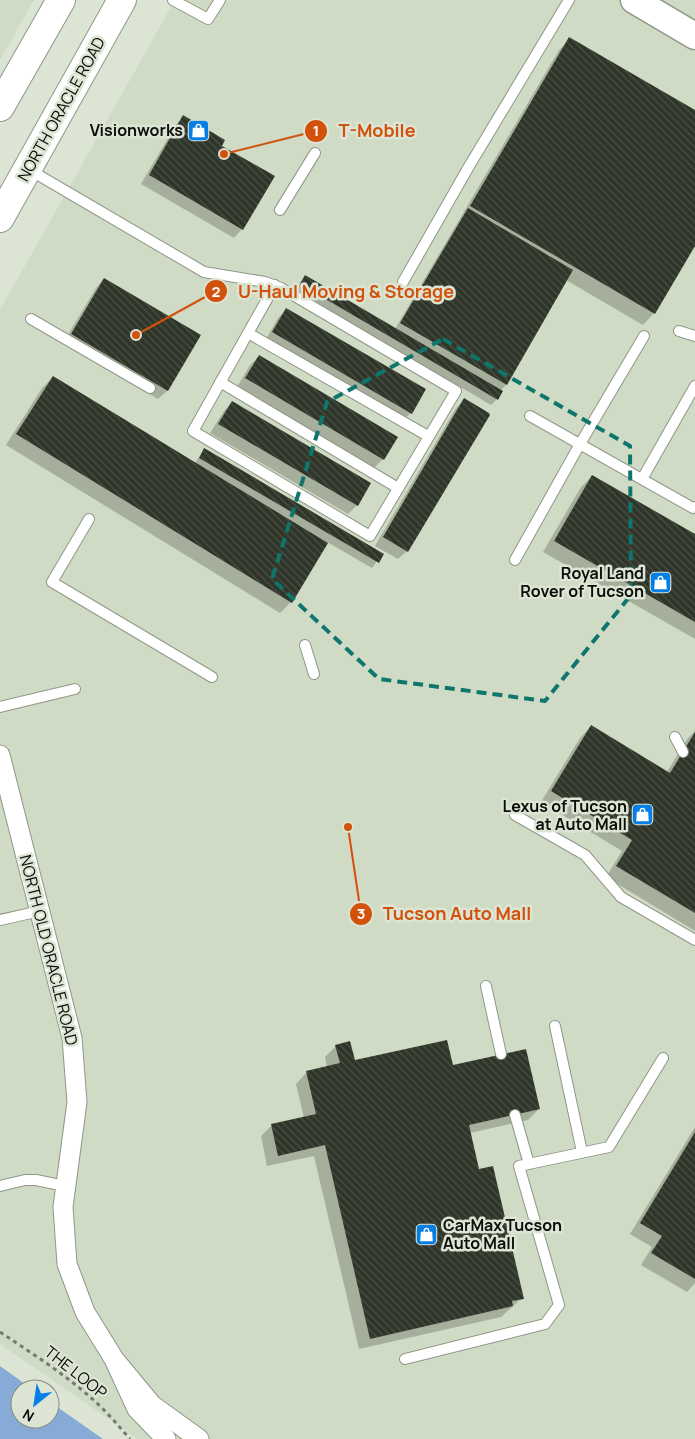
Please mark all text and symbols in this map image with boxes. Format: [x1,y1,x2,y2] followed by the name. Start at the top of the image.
[12,33,110,185] street label: NORTH ORACLE ROAD
[304,114,426,147] callout: T-Mobile
[187,118,211,142] shop icon: Visionworks
[338,118,416,142] text: T-Mobile
[90,119,183,141] place label: Visionworks
[313,120,319,141] text: 1
[203,275,464,308] callout: U-Haul Moving & Storage
[238,279,454,303] text: U-Haul Moving & Storage
[212,281,221,302] text: 2
[520,562,644,602] place label: Royal Land Rover of Tucson
[648,570,672,594] shop icon: Royal Land Rover of Tucson
[503,795,627,835] place label: Lexus of Tucson at Auto Mall
[631,803,655,827] shop icon: Lexus of Tucson at Auto Mall
[15,852,83,1048] street label: NORTH OLD ORACLE ROAD
[348,897,542,930] callout: Tucson Auto Mall
[383,901,531,925] text: Tucson Auto Mall
[357,903,365,924] text: 3
[443,1214,562,1254] place label: CarMax Tucson Auto Mall
[415,1222,439,1246] shop icon: CarMax Tucson Auto Mall
[40,1341,112,1403] street label: THE LOOP
[10,1379,60,1429] north arrow
[19,1405,37,1426] text: N

